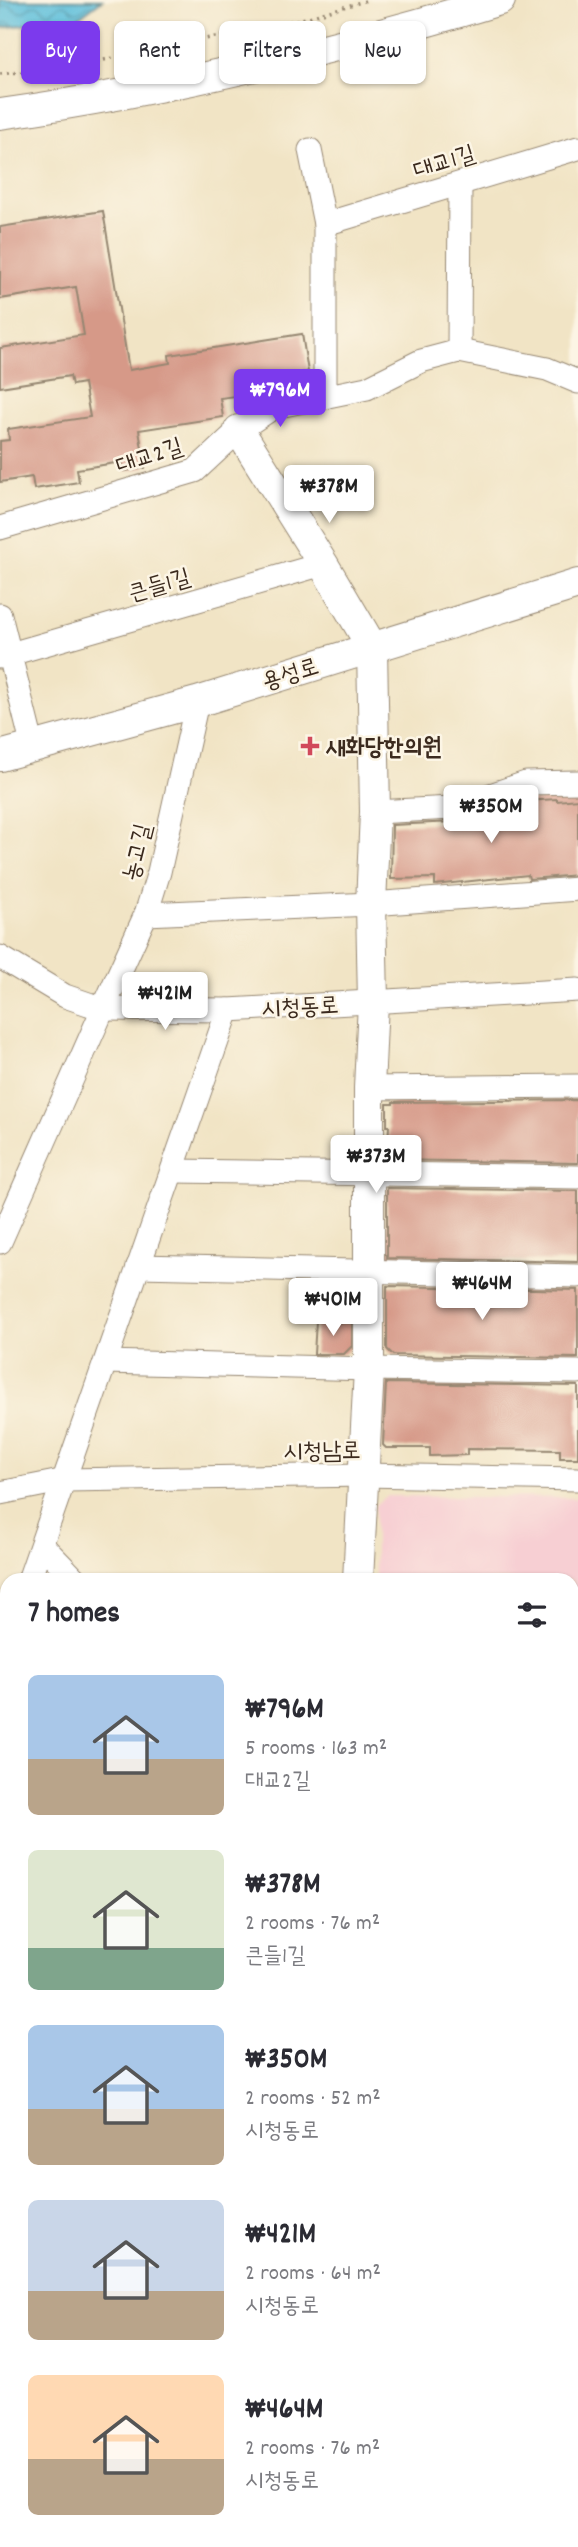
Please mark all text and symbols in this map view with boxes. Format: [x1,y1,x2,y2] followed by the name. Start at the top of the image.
[21,21,100,84] chip: Buy
[114,21,205,84] chip: Rent
[219,21,326,84] chip: Filters
[340,21,426,84] chip: New
[410,138,480,189] street label: 대교1길
[231,370,329,429] pin: ₩796M
[250,375,310,408] text: ₩796M
[112,431,188,485] street label: 대교2길
[280,466,378,525] pin: ₩378M
[300,471,358,504] text: ₩378M
[125,562,195,612] street label: 큰들1길
[258,651,324,701] street label: 용성로
[325,732,442,766] place label: 새화당한의원
[300,736,320,756] marker: 새화당한의원
[442,786,540,845] pin: ₩350M
[459,791,523,824] text: ₩350M
[115,821,162,885] street label: 농고길
[116,972,214,1032] pin: ₩421M
[138,978,192,1011] text: ₩421M
[261,990,340,1028] street label: 시청동로
[327,1136,425,1195] pin: ₩373M
[346,1141,406,1174] text: ₩373M
[433,1262,531,1322] pin: ₩464M
[452,1268,512,1301] text: ₩464M
[284,1278,382,1338] pin: ₩401M
[305,1284,361,1317] text: ₩401M
[283,1435,361,1471] street label: 시청남로
[28,1594,120,1637] text: 7 homes
[513,1596,551,1634] icon: filters
[245,1690,324,1733] text: ₩796M
[84,1703,168,1787] icon: home
[245,1733,387,1766] text: 5 rooms · 163 m²
[245,1766,311,1799] text: 대교2길
[245,1865,321,1908] text: ₩378M
[84,1878,168,1962] icon: home
[245,1908,380,1941] text: 2 rooms · 76 m²
[245,1941,306,1974] text: 큰들1길
[245,2040,327,2083] text: ₩350M
[84,2053,168,2137] icon: home
[245,2083,381,2116] text: 2 rooms · 52 m²
[245,2116,319,2149] text: 시청동로
[245,2215,316,2258] text: ₩421M
[84,2228,168,2312] icon: home
[245,2258,381,2291] text: 2 rooms · 64 m²
[245,2291,319,2324] text: 시청동로
[245,2390,323,2433] text: ₩464M
[84,2403,168,2487] icon: home
[245,2433,380,2466] text: 2 rooms · 76 m²
[245,2466,319,2499] text: 시청동로

